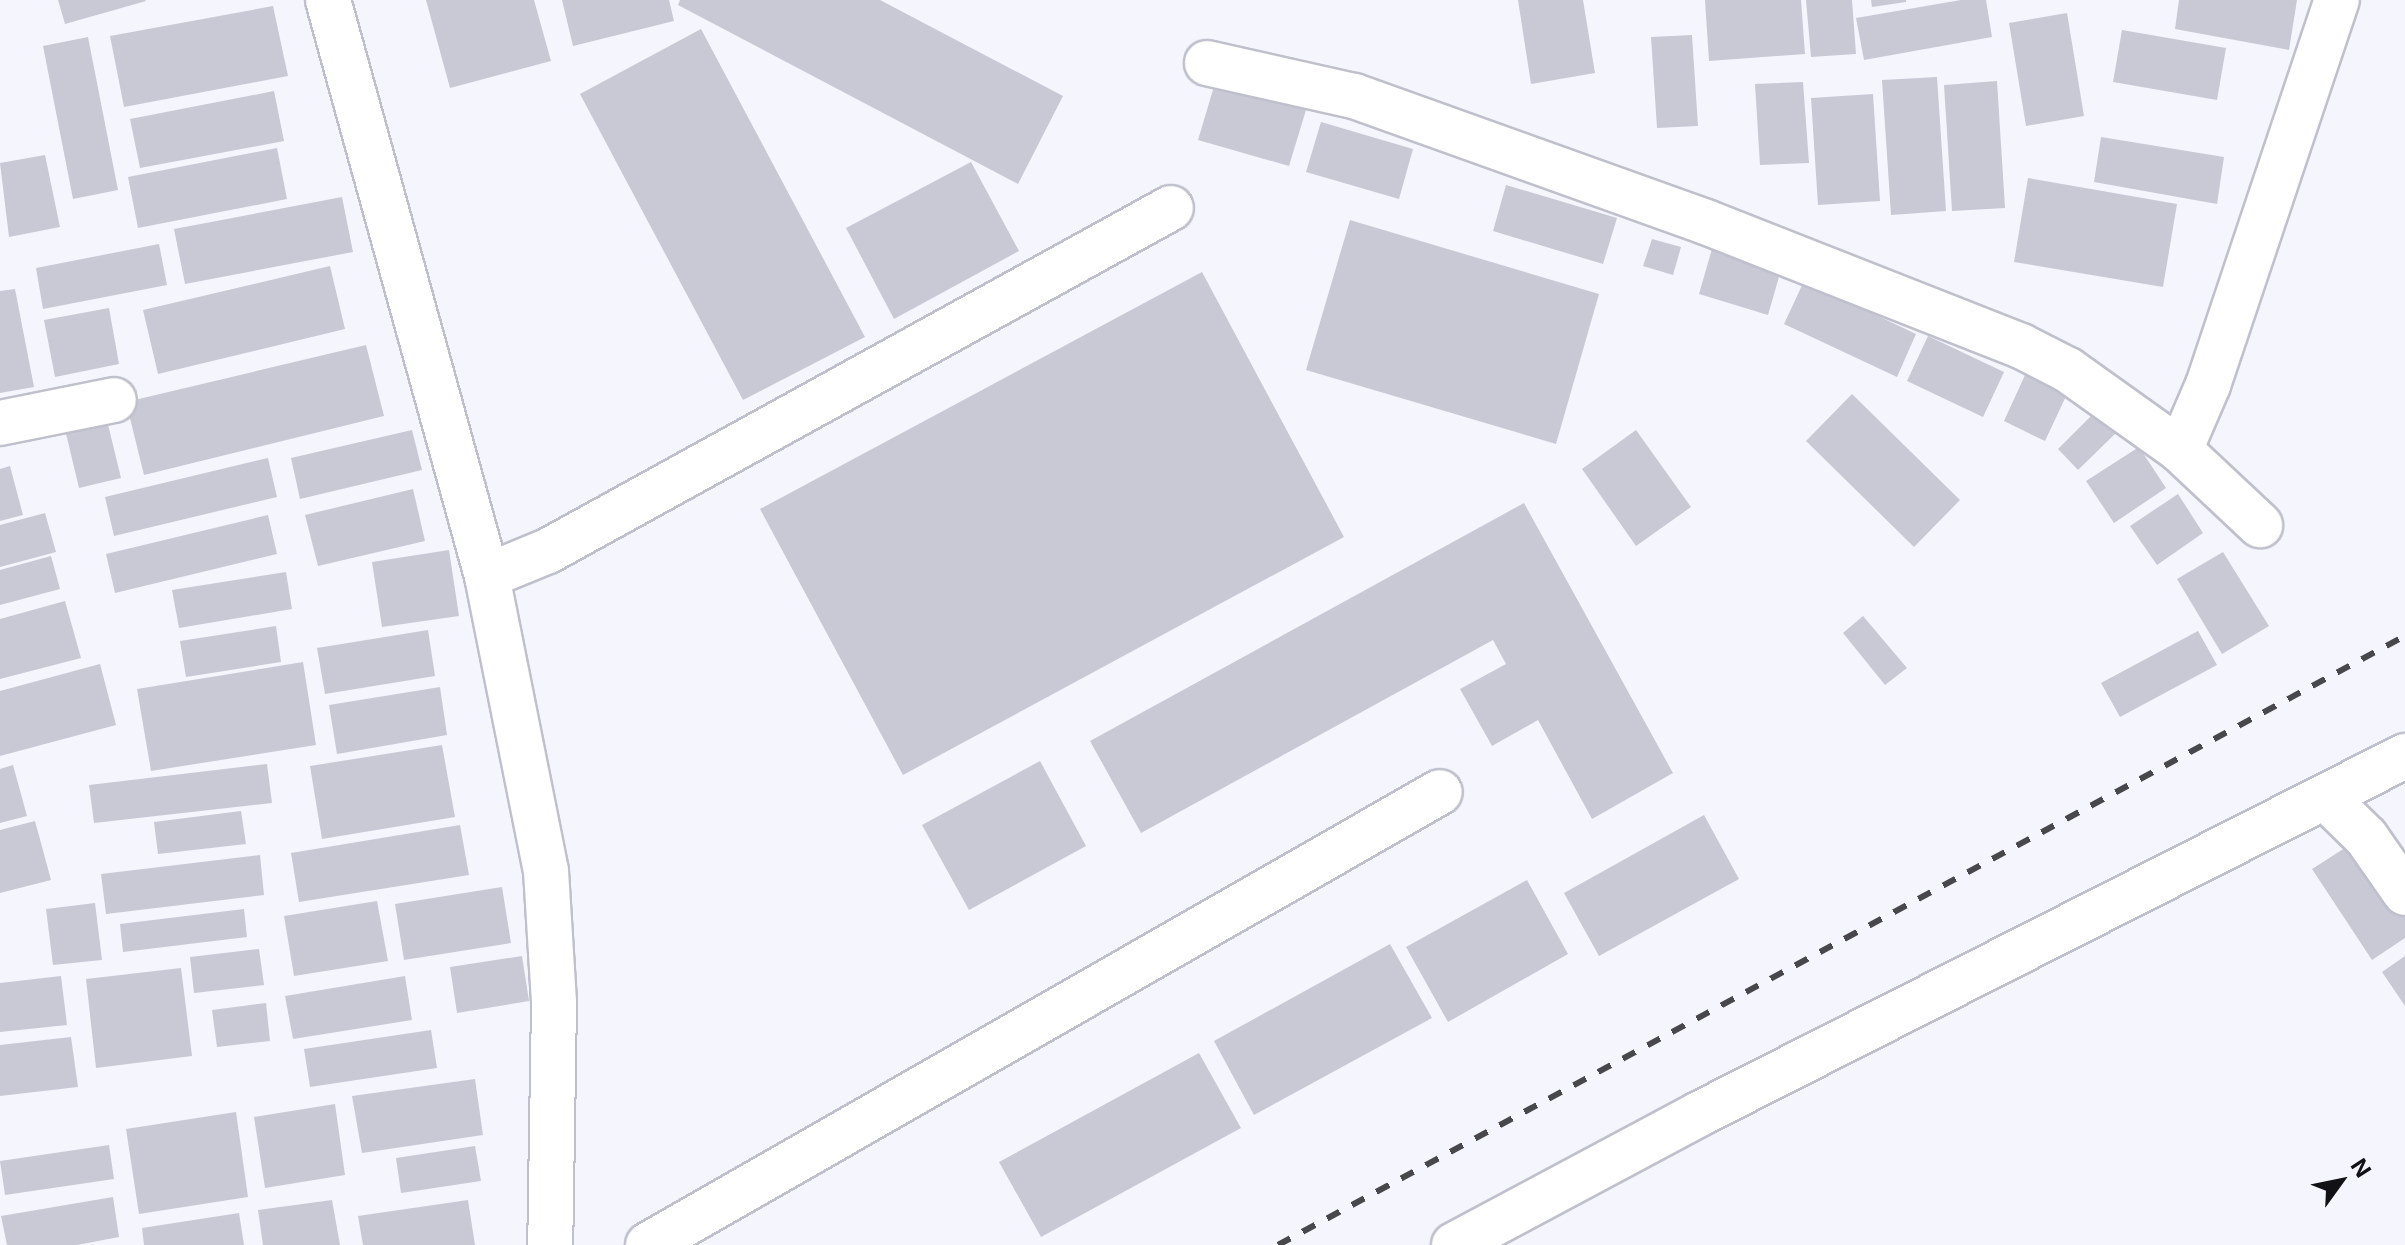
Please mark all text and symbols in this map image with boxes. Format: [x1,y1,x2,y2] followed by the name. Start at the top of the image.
[2301,1141,2381,1221] north arrow
[2346,1154,2377,1182] text: N

